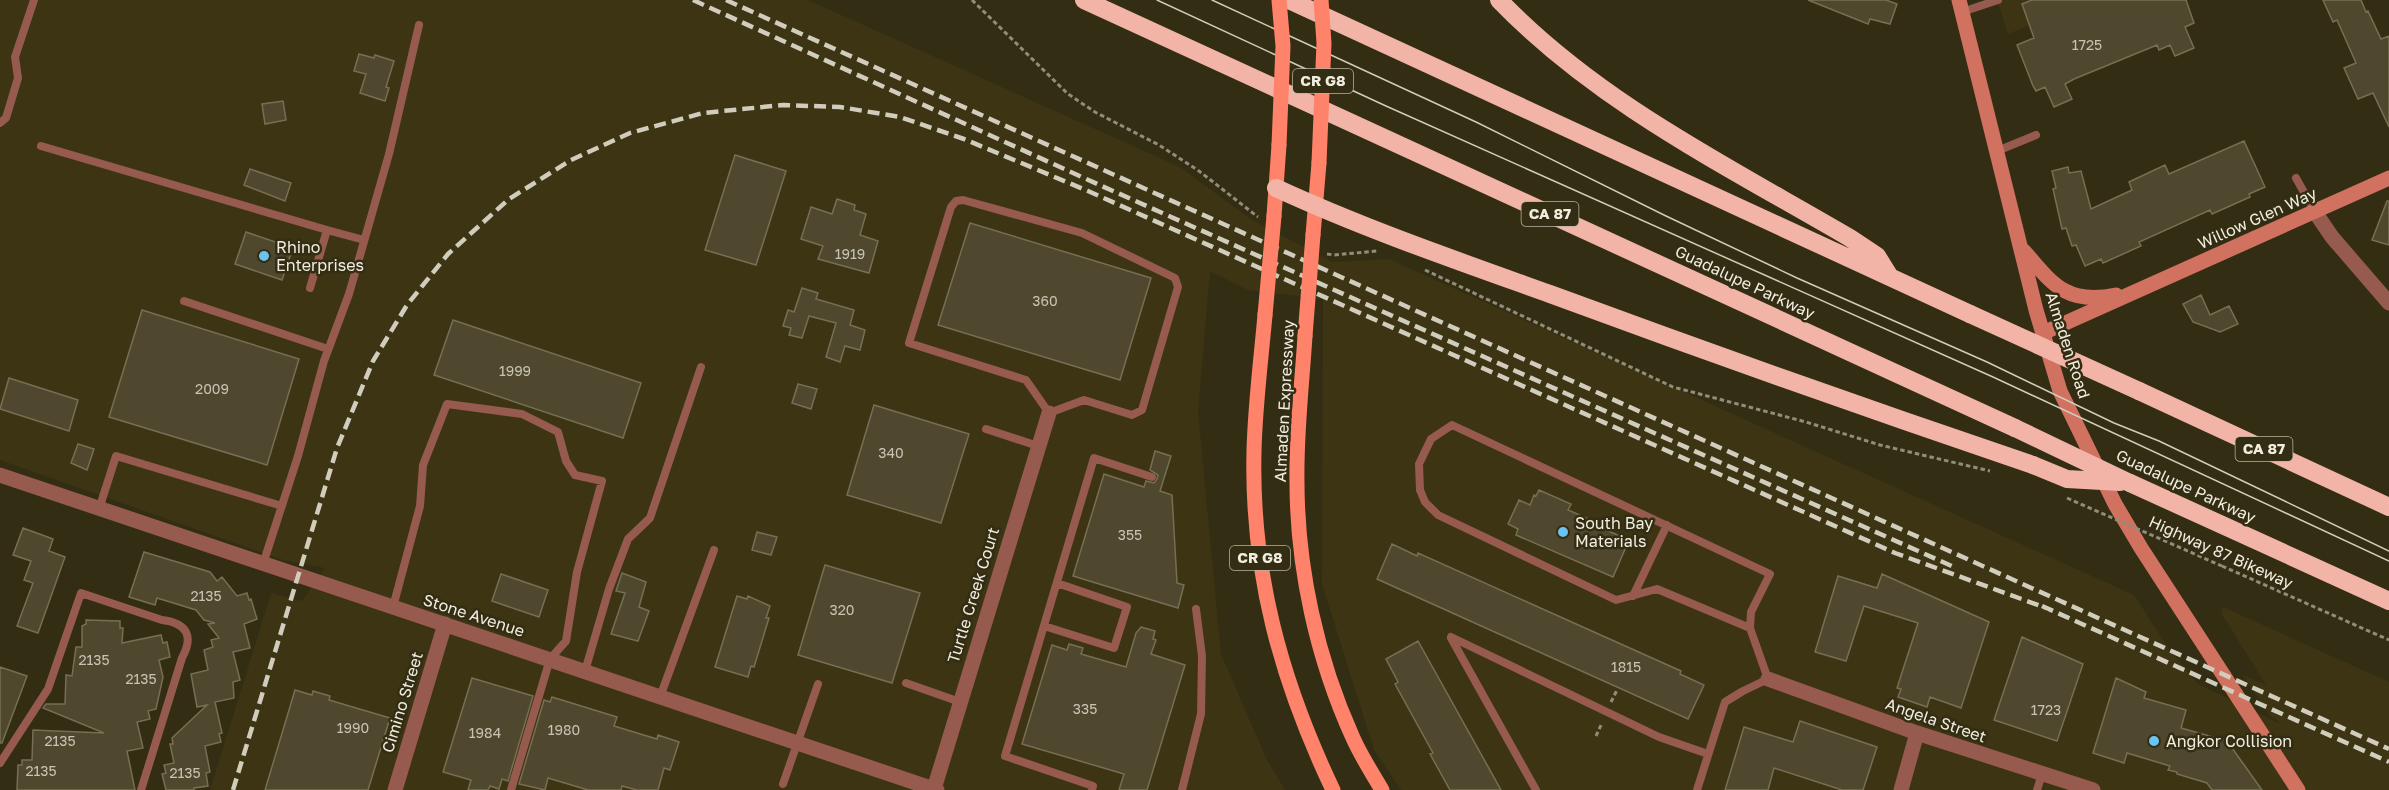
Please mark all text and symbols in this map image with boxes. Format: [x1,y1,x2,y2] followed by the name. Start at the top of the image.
[2072,36,2102,53] house number: 1725
[1293,69,1353,93] road number: CR G8
[2195,183,2320,253] street label: Willow Glen Way
[1522,202,1578,226] road number: CA 87
[276,237,364,275] place label: Rhino Enterprises
[1672,241,1818,323] street label: Guadalupe Parkway
[835,245,865,262] house number: 1919
[257,249,271,263] marker: Rhino Enterprises
[2041,289,2095,401] street label: Almaden Road
[1032,292,1058,309] house number: 360
[1270,319,1298,483] street label: Almaden Expressway
[499,362,531,379] house number: 1999
[195,380,229,397] house number: 2009
[2236,437,2292,461] road number: CA 87
[878,444,904,461] house number: 340
[2113,445,2259,527] street label: Guadalupe Parkway
[2146,511,2296,593] street label: Highway 87 Bikeway
[1575,513,1653,551] place label: South Bay Materials
[943,525,1003,665] street label: Turtle Creek Court
[1556,525,1570,539] marker: South Bay Materials
[1118,526,1142,543] house number: 355
[1230,546,1290,570] road number: CR G8
[190,587,222,604] house number: 2135
[421,589,527,641] street label: Stone Avenue
[830,601,855,618] house number: 320
[377,649,427,755] street label: Cimino Street
[78,651,110,668] house number: 2135
[1611,658,1641,675] house number: 1815
[125,670,157,687] house number: 2135
[1883,693,1989,747] street label: Angela Street
[1073,700,1097,717] house number: 335
[2031,701,2061,718] house number: 1723
[337,719,369,736] house number: 1990
[548,721,580,738] house number: 1980
[469,724,501,741] house number: 1984
[2166,731,2292,751] place label: Angkor Collision
[44,732,76,749] house number: 2135
[2147,734,2161,748] marker: Angkor Collision
[25,762,57,779] house number: 2135
[169,764,201,781] house number: 2135

